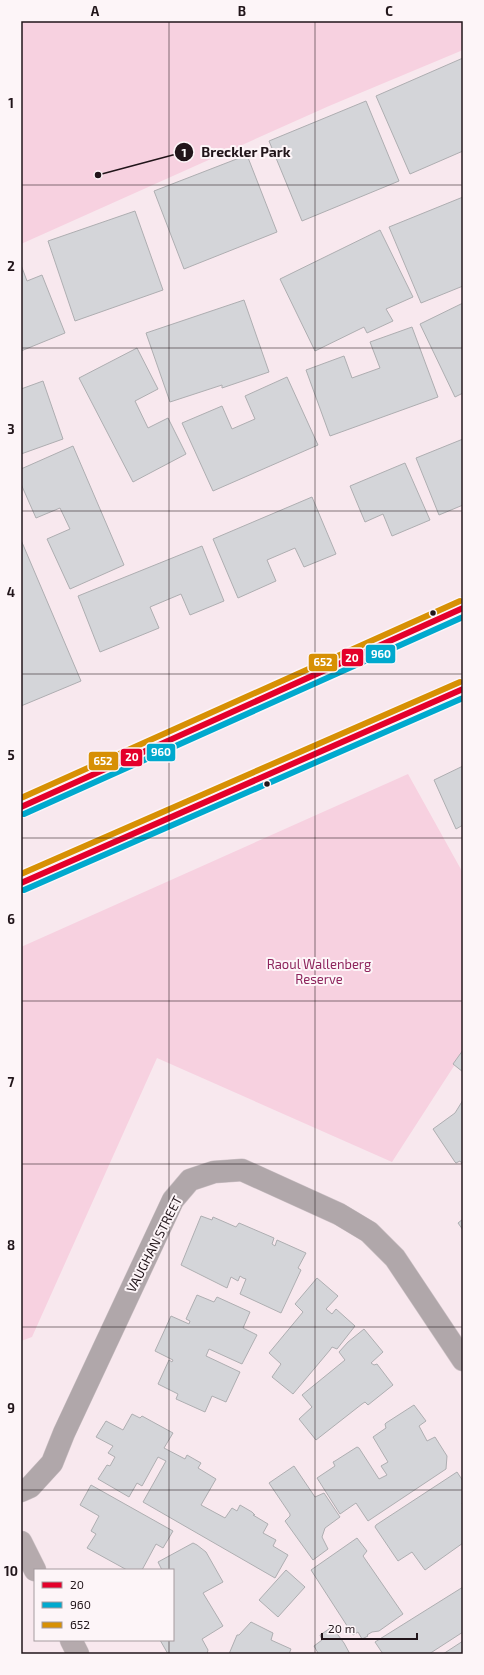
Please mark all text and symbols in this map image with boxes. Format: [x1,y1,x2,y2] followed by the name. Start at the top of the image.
[91,3,100,19] text: A
[238,3,246,19] text: B
[385,3,393,19] text: C
[8,95,14,111] text: 1
[174,139,299,165] callout: Breckler Park
[201,143,291,160] text: Breckler Park
[181,145,187,159] text: 1
[7,258,15,274] text: 2
[7,421,15,437] text: 3
[7,584,15,600] text: 4
[428,608,438,618] unlabelled marker
[365,644,396,664] line badge: 960
[371,647,391,660] text: 960
[341,648,364,667] line badge: 20
[345,651,359,664] text: 20
[308,653,338,672] line badge: 652
[314,655,332,668] text: 652
[146,743,176,762] line badge: 960
[151,745,171,758] text: 960
[7,747,15,763] text: 5
[120,748,143,767] line badge: 20
[125,750,139,763] text: 20
[88,751,119,771] line badge: 652
[94,754,112,767] text: 652
[262,779,272,789] unlabelled marker
[7,911,15,927] text: 6
[267,956,371,987] park label: Raoul Wallenberg Reserve
[8,1074,15,1090] text: 7
[123,1193,185,1295] street label: VAUGHAN STREET
[7,1237,15,1253] text: 8
[7,1400,15,1416] text: 9
[4,1563,18,1579] text: 10
[34,1569,174,1641] legend
[70,1577,84,1591] text: 20
[70,1597,91,1611] text: 960
[322,1615,417,1641] scale bar
[70,1617,90,1631] text: 652
[328,1621,355,1635] text: 20 m

